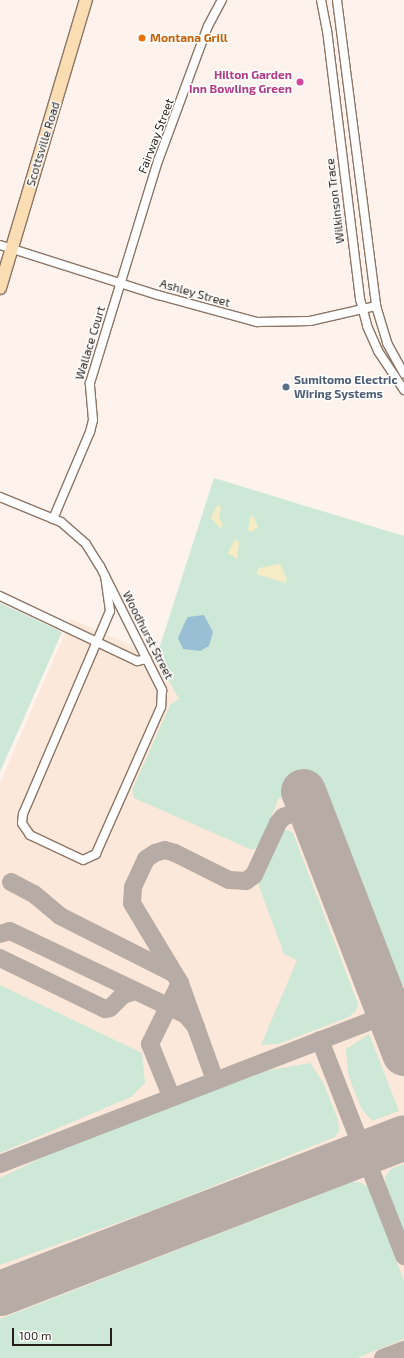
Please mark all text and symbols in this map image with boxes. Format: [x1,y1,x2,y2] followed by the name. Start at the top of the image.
[150,31,228,45] place label: Montana Grill
[137,33,147,43] marker: Montana Grill
[189,68,292,96] place label: Hilton Garden Inn Bowling Green
[295,77,305,87] marker: Hilton Garden Inn Bowling Green
[135,96,177,176] street label: Fairway Street
[23,100,63,188] street label: Scottsville Road
[323,157,347,245] street label: Wilkinson Trace
[158,276,232,310] street label: Ashley Street
[72,304,108,382] street label: Wallace Court
[294,373,397,401] place label: Sumitomo Electric Wiring Systems
[281,382,291,392] marker: Sumitomo Electric Wiring Systems
[120,589,176,681] street label: Woodhurst Street
[14,1320,114,1346] scale bar
[19,1328,51,1342] text: 100 m

